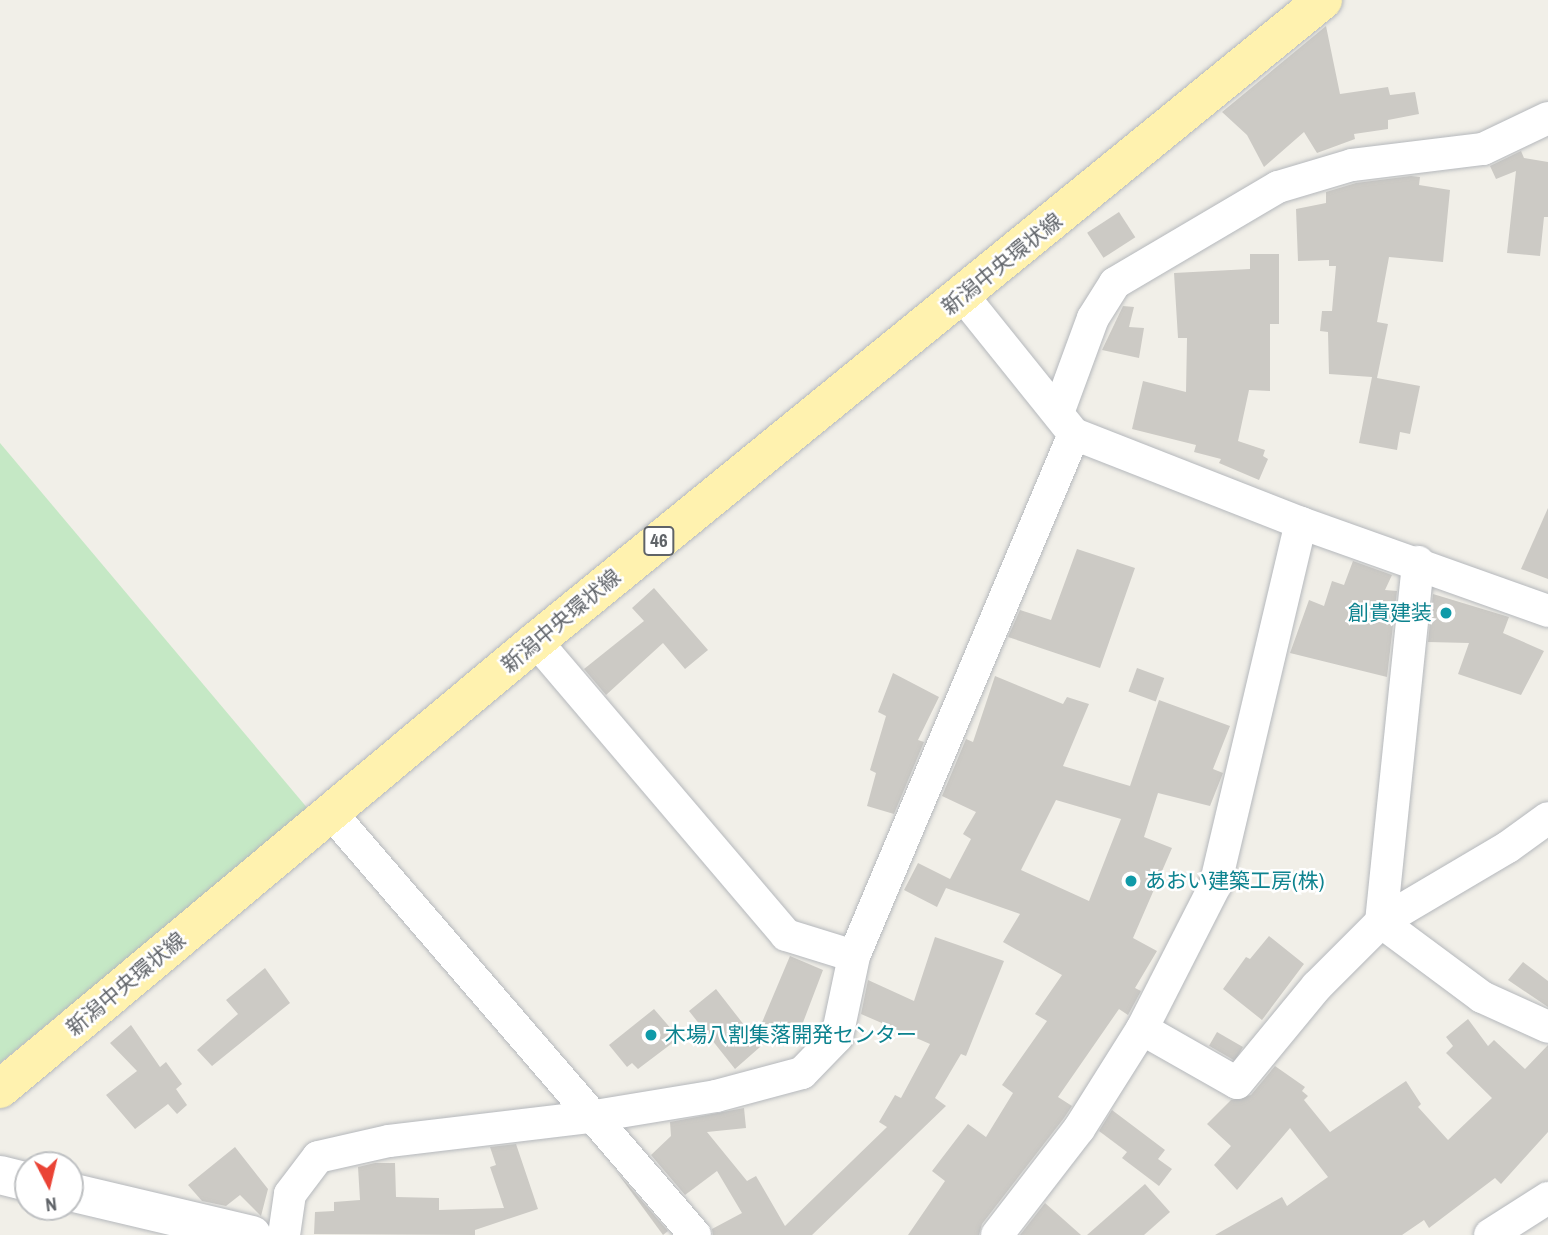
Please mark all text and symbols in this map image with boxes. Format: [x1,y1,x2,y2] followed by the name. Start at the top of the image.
[937,208,1067,320] street label: 新潟中央環状線
[643,526,675,556] road number: 46
[497,564,625,678] street label: 新潟中央環状線
[1348,600,1432,626] place label: 創貴建装
[1438,605,1454,621] marker: 創貴建装
[1145,868,1324,894] place label: あおい建築工房(株)
[1123,873,1139,889] marker: あおい建築工房(株)
[62,927,190,1041] street label: 新潟中央環状線
[665,1022,917,1048] place label: 木場八割集落開発センター
[643,1027,659,1043] marker: 木場八割集落開発センター
[14,1151,84,1221] north arrow
[44,1191,58,1218] text: N

